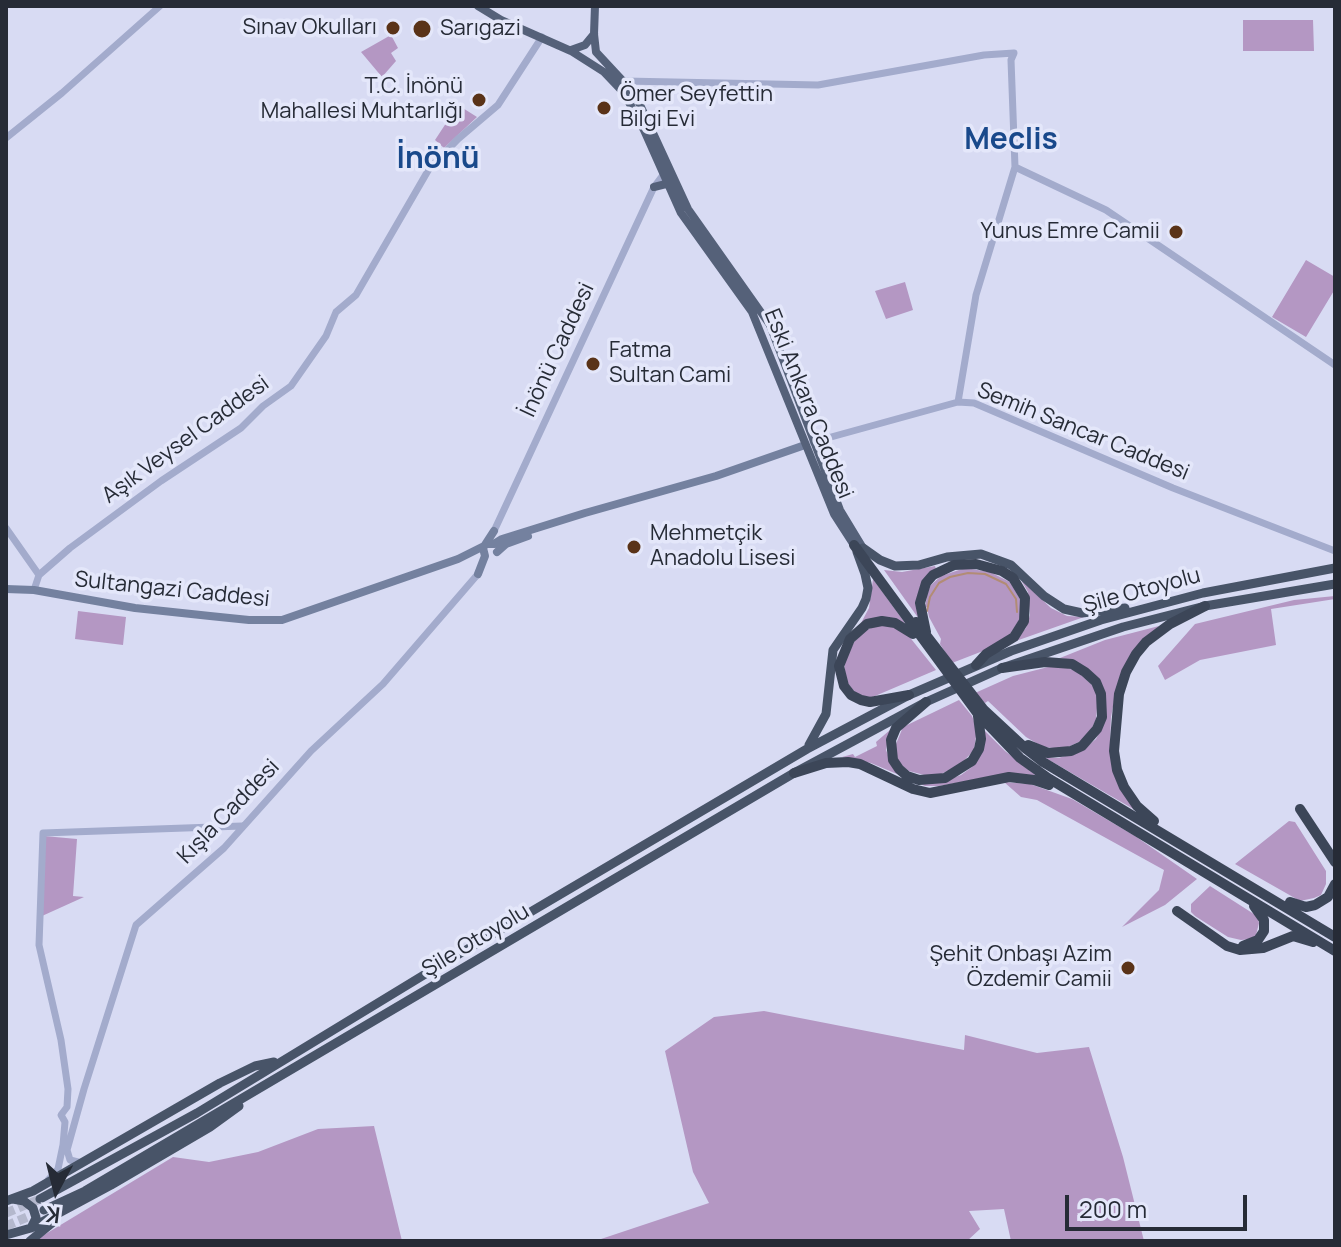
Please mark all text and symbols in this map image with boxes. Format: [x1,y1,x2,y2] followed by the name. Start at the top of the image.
[242,15,377,41] place label: Sınav Okulları
[440,16,521,42] place label: Sarıgazi
[411,18,433,40] marker: Sarıgazi
[384,19,402,37] marker: Sınav Okulları
[261,74,463,126] place label: T.C. İnönü Mahallesi Muhtarlığı
[620,82,773,134] place label: Ömer Seyfettin Bilgi Evi
[470,91,488,109] marker: T.C. İnönü Mahallesi Muhtarlığı
[595,99,613,117] marker: Ömer Seyfettin Bilgi Evi
[964,123,1058,159] district label: Meclis
[397,142,479,178] district label: İnönü
[980,219,1160,245] place label: Yunus Emre Camii
[1167,223,1185,241] marker: Yunus Emre Camii
[515,279,601,421] street label: İnönü Caddesi
[758,305,858,503] street label: Eski Ankara Caddesi
[609,338,731,390] place label: Fatma Sultan Cami
[584,355,602,373] marker: Fatma Sultan Cami
[97,371,275,509] street label: Aşık Veysel Caddesi
[973,377,1193,487] street label: Semih Sancar Caddesi
[650,521,795,572] place label: Mehmetçik Anadolu Lisesi
[625,538,643,556] marker: Mehmetçik Anadolu Lisesi
[1080,563,1204,619] street label: Şile Otoyolu
[73,567,271,613] street label: Sultangazi Caddesi
[173,754,285,870] street label: Kışla Caddesi
[418,899,534,983] street label: Şile Otoyolu
[929,942,1112,994] place label: Şehit Onbaşı Azim Özdemir Camii
[1119,959,1137,977] marker: Şehit Onbaşı Azim Özdemir Camii
[16,1151,96,1231] north arrow
[1069,1179,1251,1229] scale bar
[1079,1192,1147,1225] text: 200 m
[44,1199,62,1231] text: K

